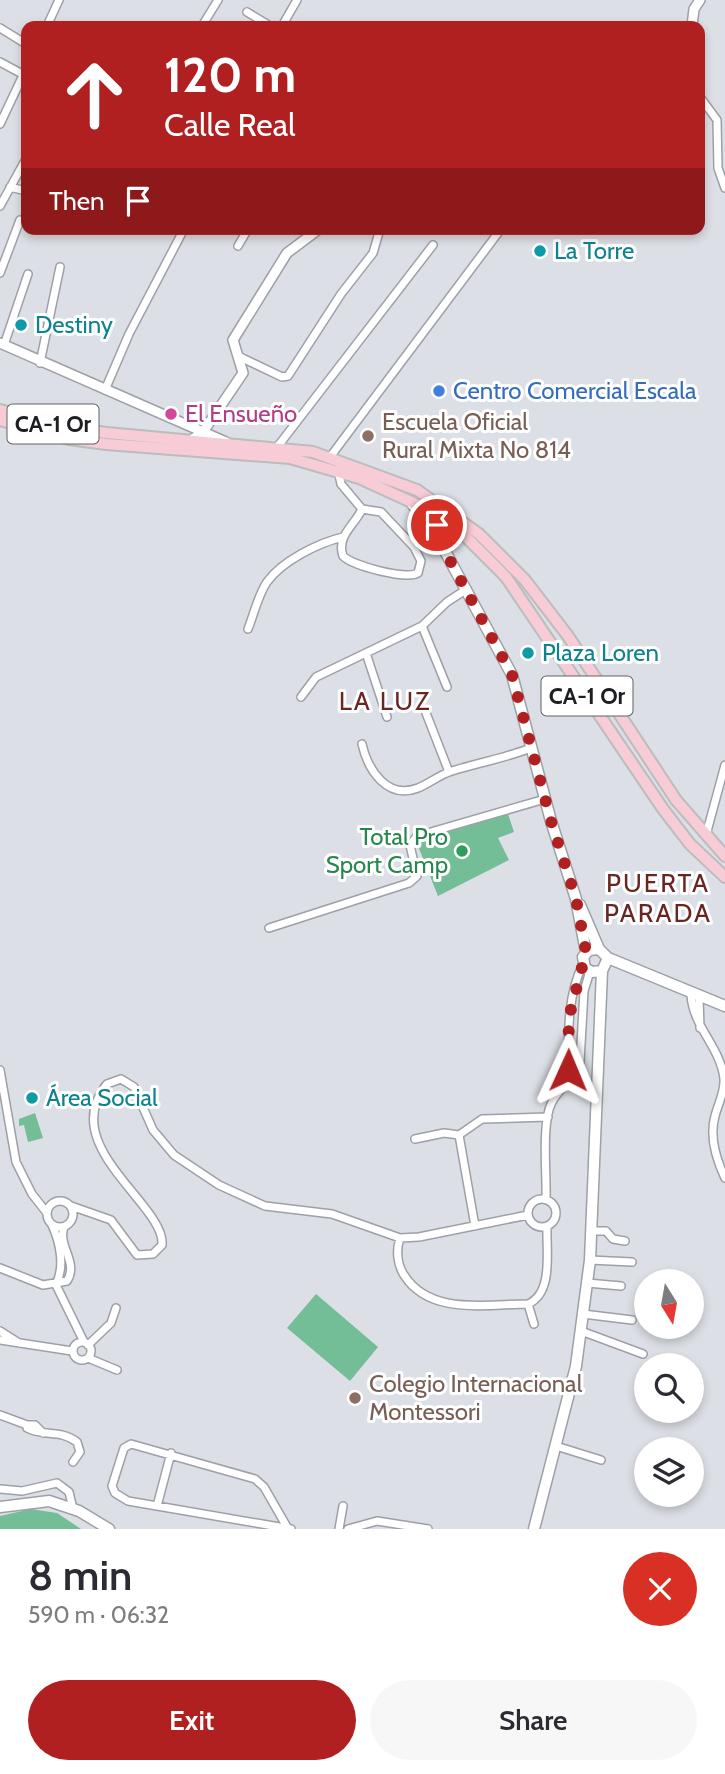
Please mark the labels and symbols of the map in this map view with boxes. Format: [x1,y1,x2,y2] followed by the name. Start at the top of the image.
[554,236,634,265] place label: La Torre
[532,243,548,259] marker: La Torre
[35,310,113,339] place label: Destiny
[13,317,29,333] marker: Destiny
[453,376,697,405] place label: Centro Comercial Escala
[431,383,447,399] marker: Centro Comercial Escala
[185,399,297,428] place label: El Ensueño
[7,404,98,444] road number: CA-1 Or
[163,406,179,422] marker: El Ensueño
[382,407,571,464] place label: Escuela Oficial Rural Mixta No 814
[360,428,376,444] marker: Escuela Oficial Rural Mixta No 814
[407,495,467,555] pin
[542,638,659,667] place label: Plaza Loren
[520,645,536,661] marker: Plaza Loren
[542,676,632,716] road number: CA-1 Or
[339,685,431,717] district label: LA LUZ
[326,822,448,879] place label: Total Pro Sport Camp
[454,843,470,859] marker: Total Pro Sport Camp
[604,867,712,929] district label: PUERTA PARADA
[531,1033,605,1107] position arrow
[46,1083,158,1112] place label: Área Social
[24,1090,40,1106] marker: Área Social
[634,1269,704,1339] north arrow
[369,1369,583,1426] place label: Colegio Internacional Montessori
[347,1390,363,1406] marker: Colegio Internacional Montessori

